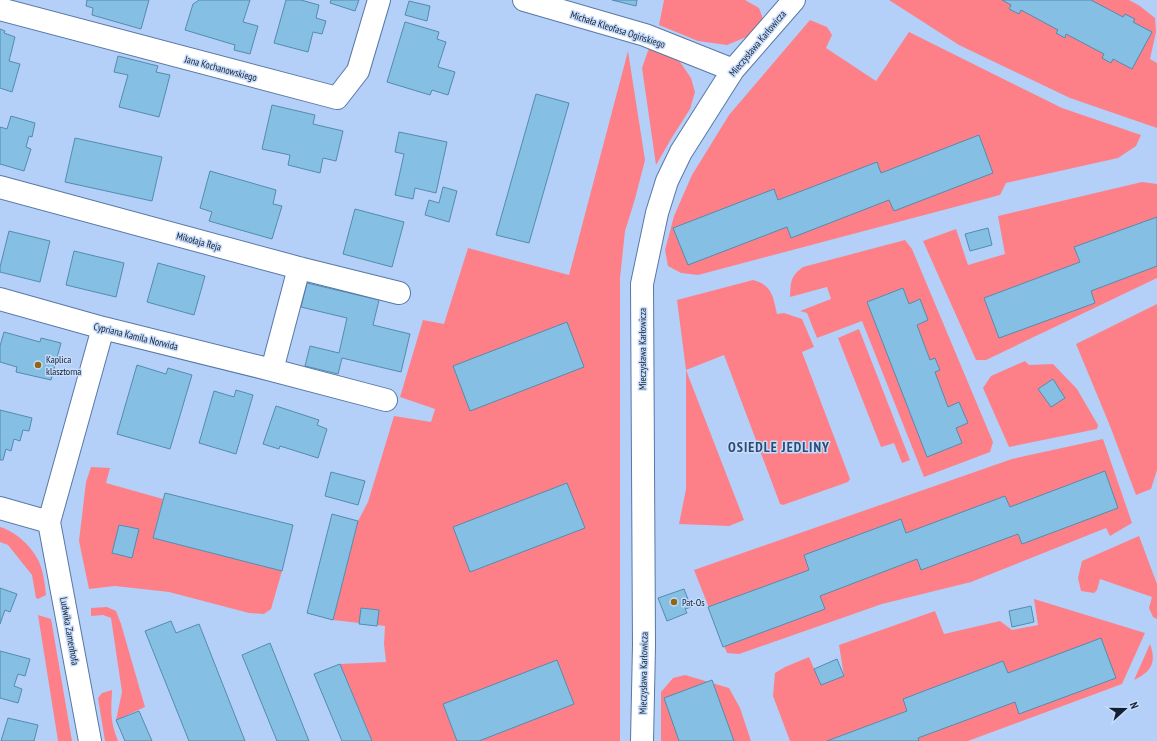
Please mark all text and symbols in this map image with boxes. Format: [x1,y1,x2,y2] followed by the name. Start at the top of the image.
[569,8,667,51] street label: Michała Kleofasa Ogińskiego
[726,8,789,79] street label: Mieczysława Karłowicza
[182,52,258,84] street label: Jana Kochanowskiego
[175,229,223,254] street label: Mikołaja Reja
[636,308,649,390] street label: Mieczysława Karłowicza
[92,320,179,353] street label: Cypriana Kamila Norwida
[46,353,81,378] place label: Kaplica klasztorna
[33,360,43,370] marker: Kaplica klasztorna
[728,438,830,456] district label: OSIEDLE JEDLINY
[57,596,82,666] street label: Ludwika Zamenhofa
[682,596,705,609] place label: Pat-Os
[669,597,679,607] marker: Pat-Os
[636,632,651,714] street label: Mieczysława Karłowicza
[1105,689,1145,729] north arrow
[1127,700,1142,711] text: N

